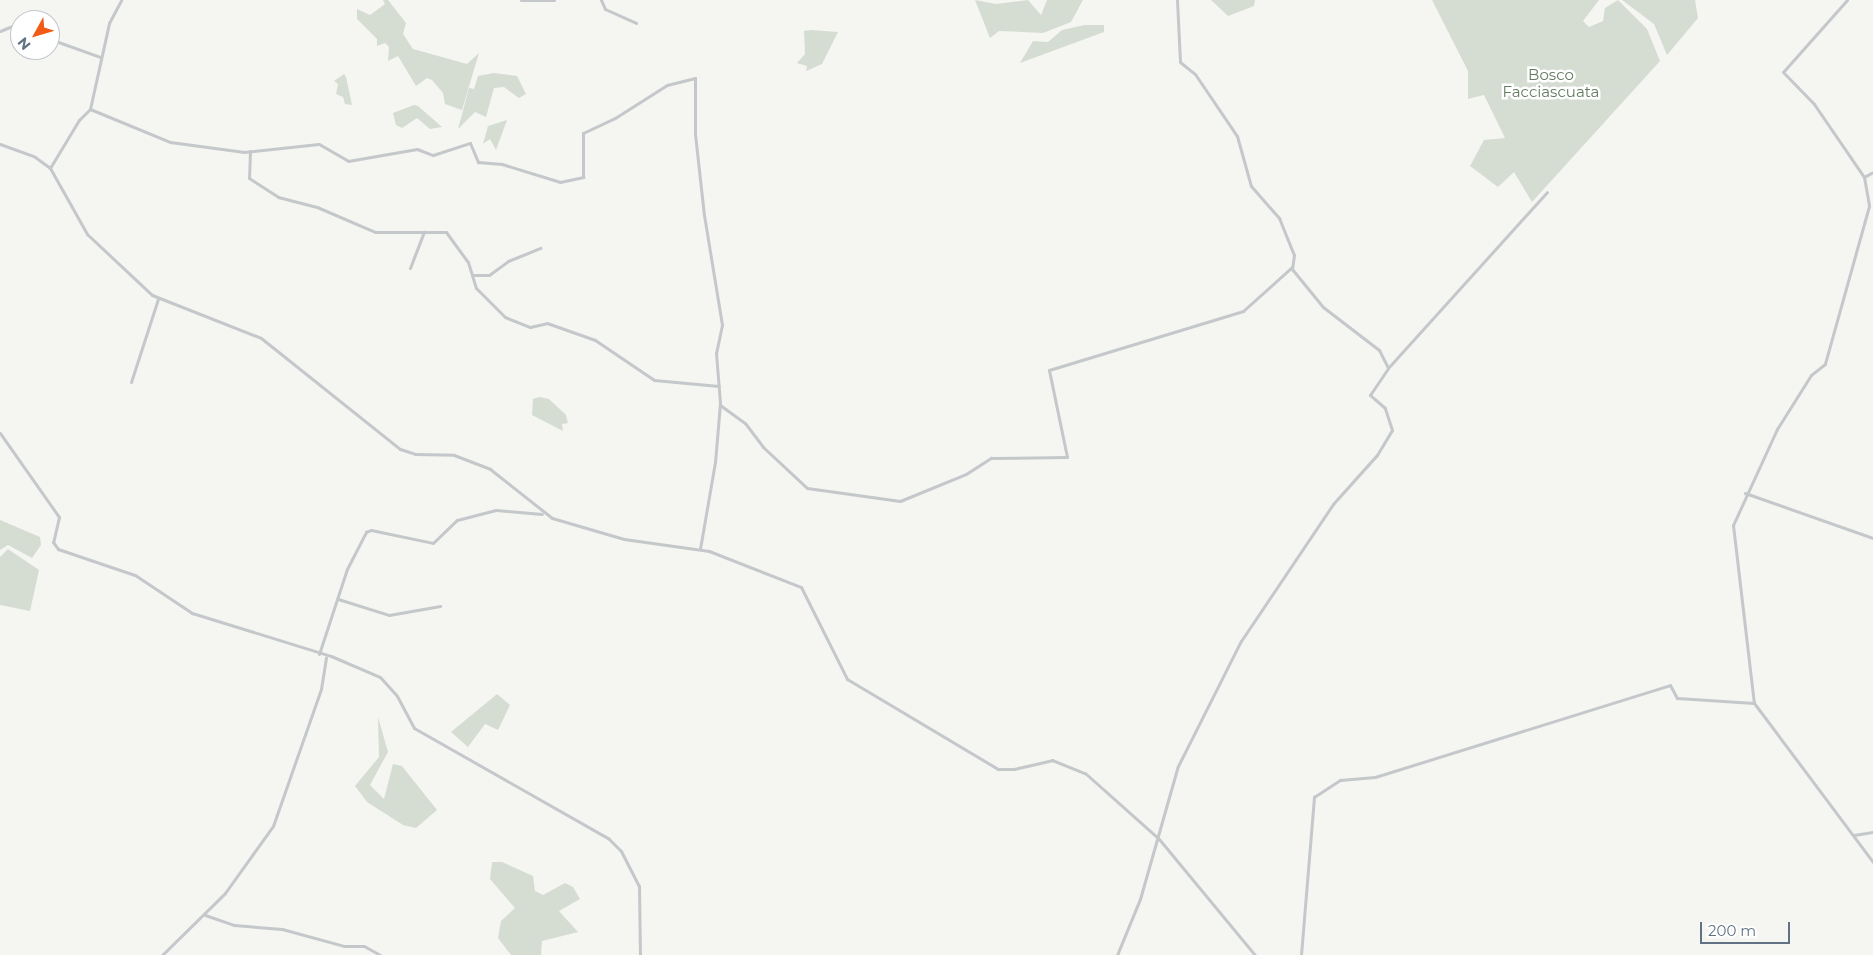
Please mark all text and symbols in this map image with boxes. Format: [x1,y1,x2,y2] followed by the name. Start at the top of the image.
[10,10,60,60] north arrow
[14,34,35,54] text: N
[1503,65,1599,100] park label: Bosco Facciascuata
[1703,912,1793,944] scale bar
[1708,921,1756,940] text: 200 m

